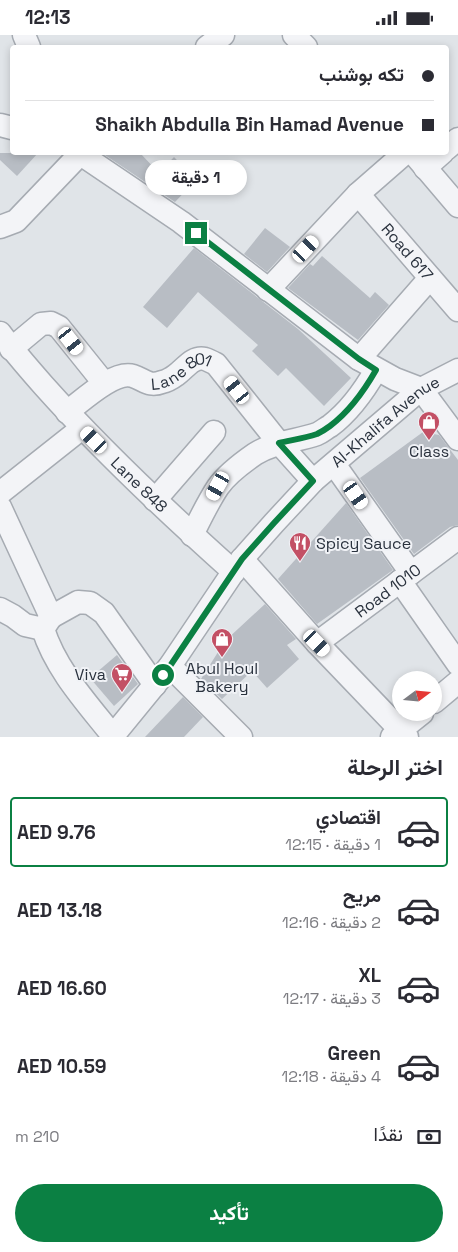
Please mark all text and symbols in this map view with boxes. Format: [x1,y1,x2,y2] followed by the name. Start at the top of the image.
[25,5,71,30] text: 12:13
[319,62,404,87] text: تكه بوشنب
[95,112,404,137] text: Shaikh Abdulla Bin Hamad Avenue
[145,161,247,195] callout: 1 دقيقة
[171,167,221,188] text: 1 دقيقة
[377,219,438,285] street label: Road 617
[185,222,207,244] route end
[290,233,321,265] car
[55,325,86,357] car
[150,348,215,395] street label: Lane 801
[327,371,443,472] street label: Al-Khalifa Avenue
[221,374,252,406] car
[417,410,441,441] shop icon: Class
[78,424,109,456] car
[409,441,449,462] place label: Class
[106,452,172,517] street label: Lane 848
[204,469,231,503] car
[341,478,370,512] car
[288,531,312,562] restaurant icon: Spicy Sauce
[316,533,411,554] place label: Spicy Sauce
[351,559,425,622] street label: Road 1010
[210,627,234,658] shop icon: Abul Houl Bakery
[301,627,332,659] car
[186,658,258,697] place label: Abul Houl Bakery
[110,662,134,693] supermarket icon: Viva
[75,664,106,685] place label: Viva
[152,664,174,686] route start
[392,671,442,721] north arrow
[392,671,442,721] map controls
[347,753,443,781] text: اختر الرحلة
[316,805,381,830] text: اقتصادي
[396,810,441,855] icon: car
[17,820,96,845] text: AED 9.76
[285,834,381,855] text: 1 دقيقة · 12:15
[343,883,381,908] text: مريح
[396,888,441,933] icon: car
[17,898,102,923] text: AED 13.18
[282,912,381,933] text: 2 دقيقة · 12:16
[358,963,381,988] text: XL
[396,966,441,1011] icon: car
[17,976,107,1001] text: AED 16.60
[283,988,381,1009] text: 3 دقيقة · 12:17
[328,1041,381,1066] text: Green
[396,1044,441,1089] icon: car
[17,1054,107,1079] text: AED 10.59
[282,1066,381,1087] text: 4 دقيقة · 12:18
[374,1122,403,1147] text: نقدًا
[415,1123,443,1151] icon: cash
[15,1126,59,1147] text: 210 m
[15,1184,443,1242] button: تأكيد

